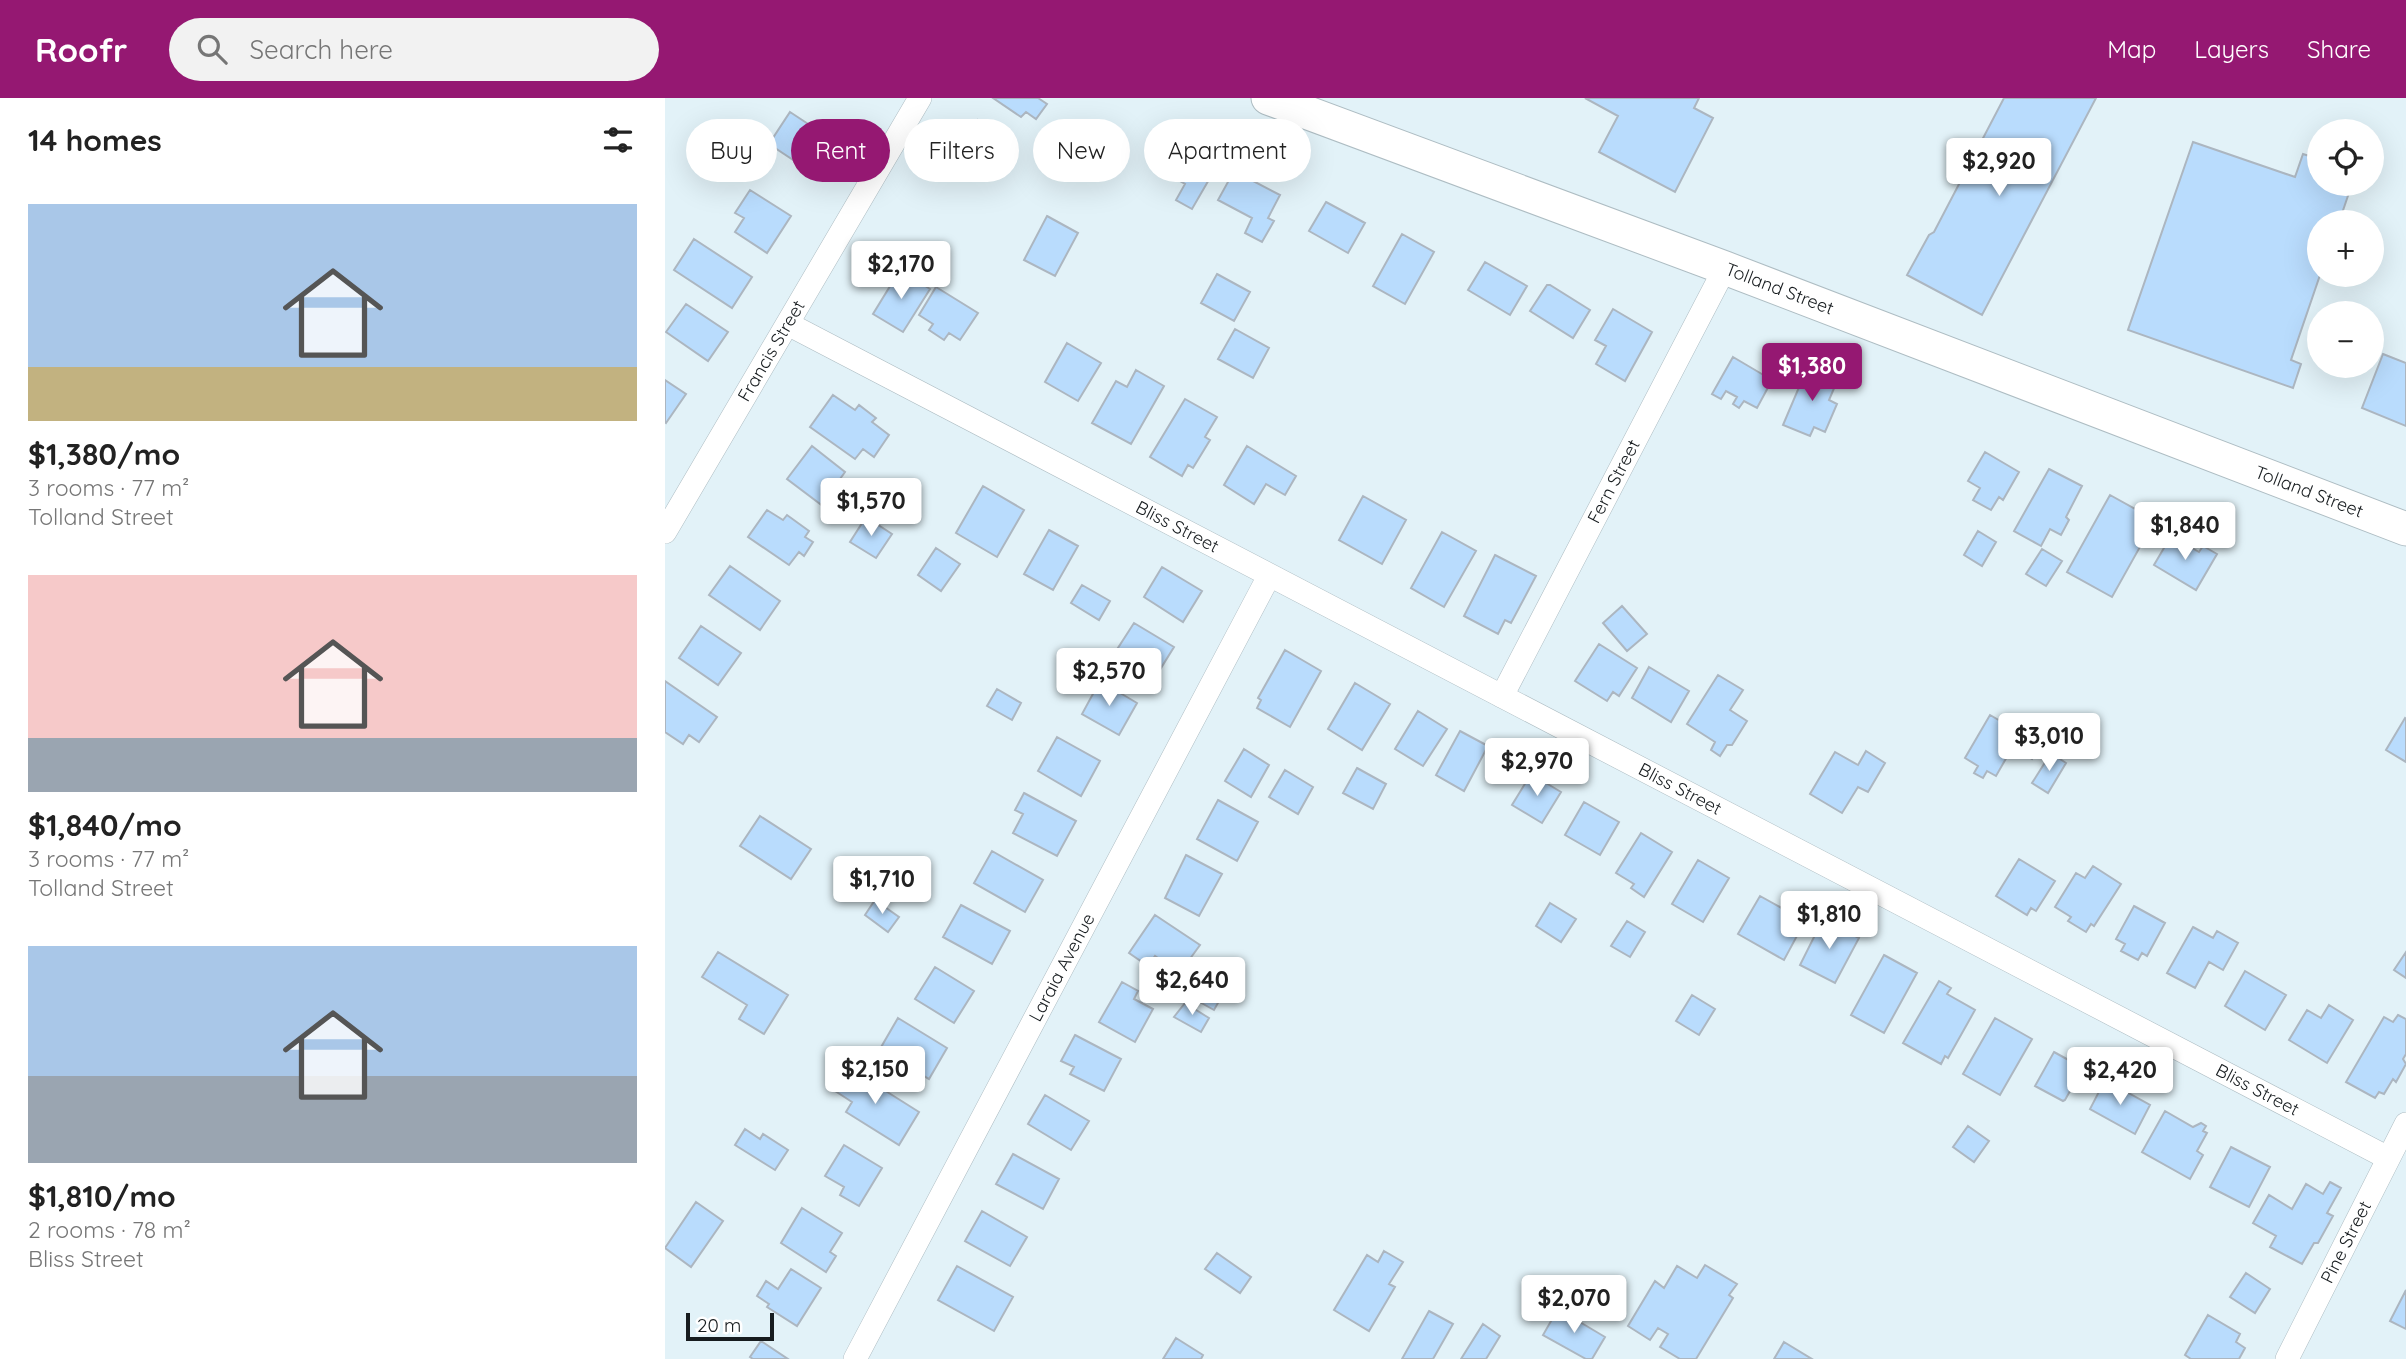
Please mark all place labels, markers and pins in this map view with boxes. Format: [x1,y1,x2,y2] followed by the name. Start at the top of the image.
[1942,139,2056,198] pin: $2,920
[844,242,958,301] pin: $2,170
[1755,344,1869,403] pin: $1,380
[814,478,928,538] pin: $1,570
[2128,503,2242,562] pin: $1,840
[1052,648,1166,708] pin: $2,570
[1992,714,2106,773] pin: $3,010
[1480,738,1594,798] pin: $2,970
[825,856,939,916] pin: $1,710
[1772,892,1886,951] pin: $1,810
[1135,958,1249,1017] pin: $2,640
[818,1046,932,1106] pin: $2,150
[2063,1048,2177,1107] pin: $2,420
[1517,1276,1631,1335] pin: $2,070

